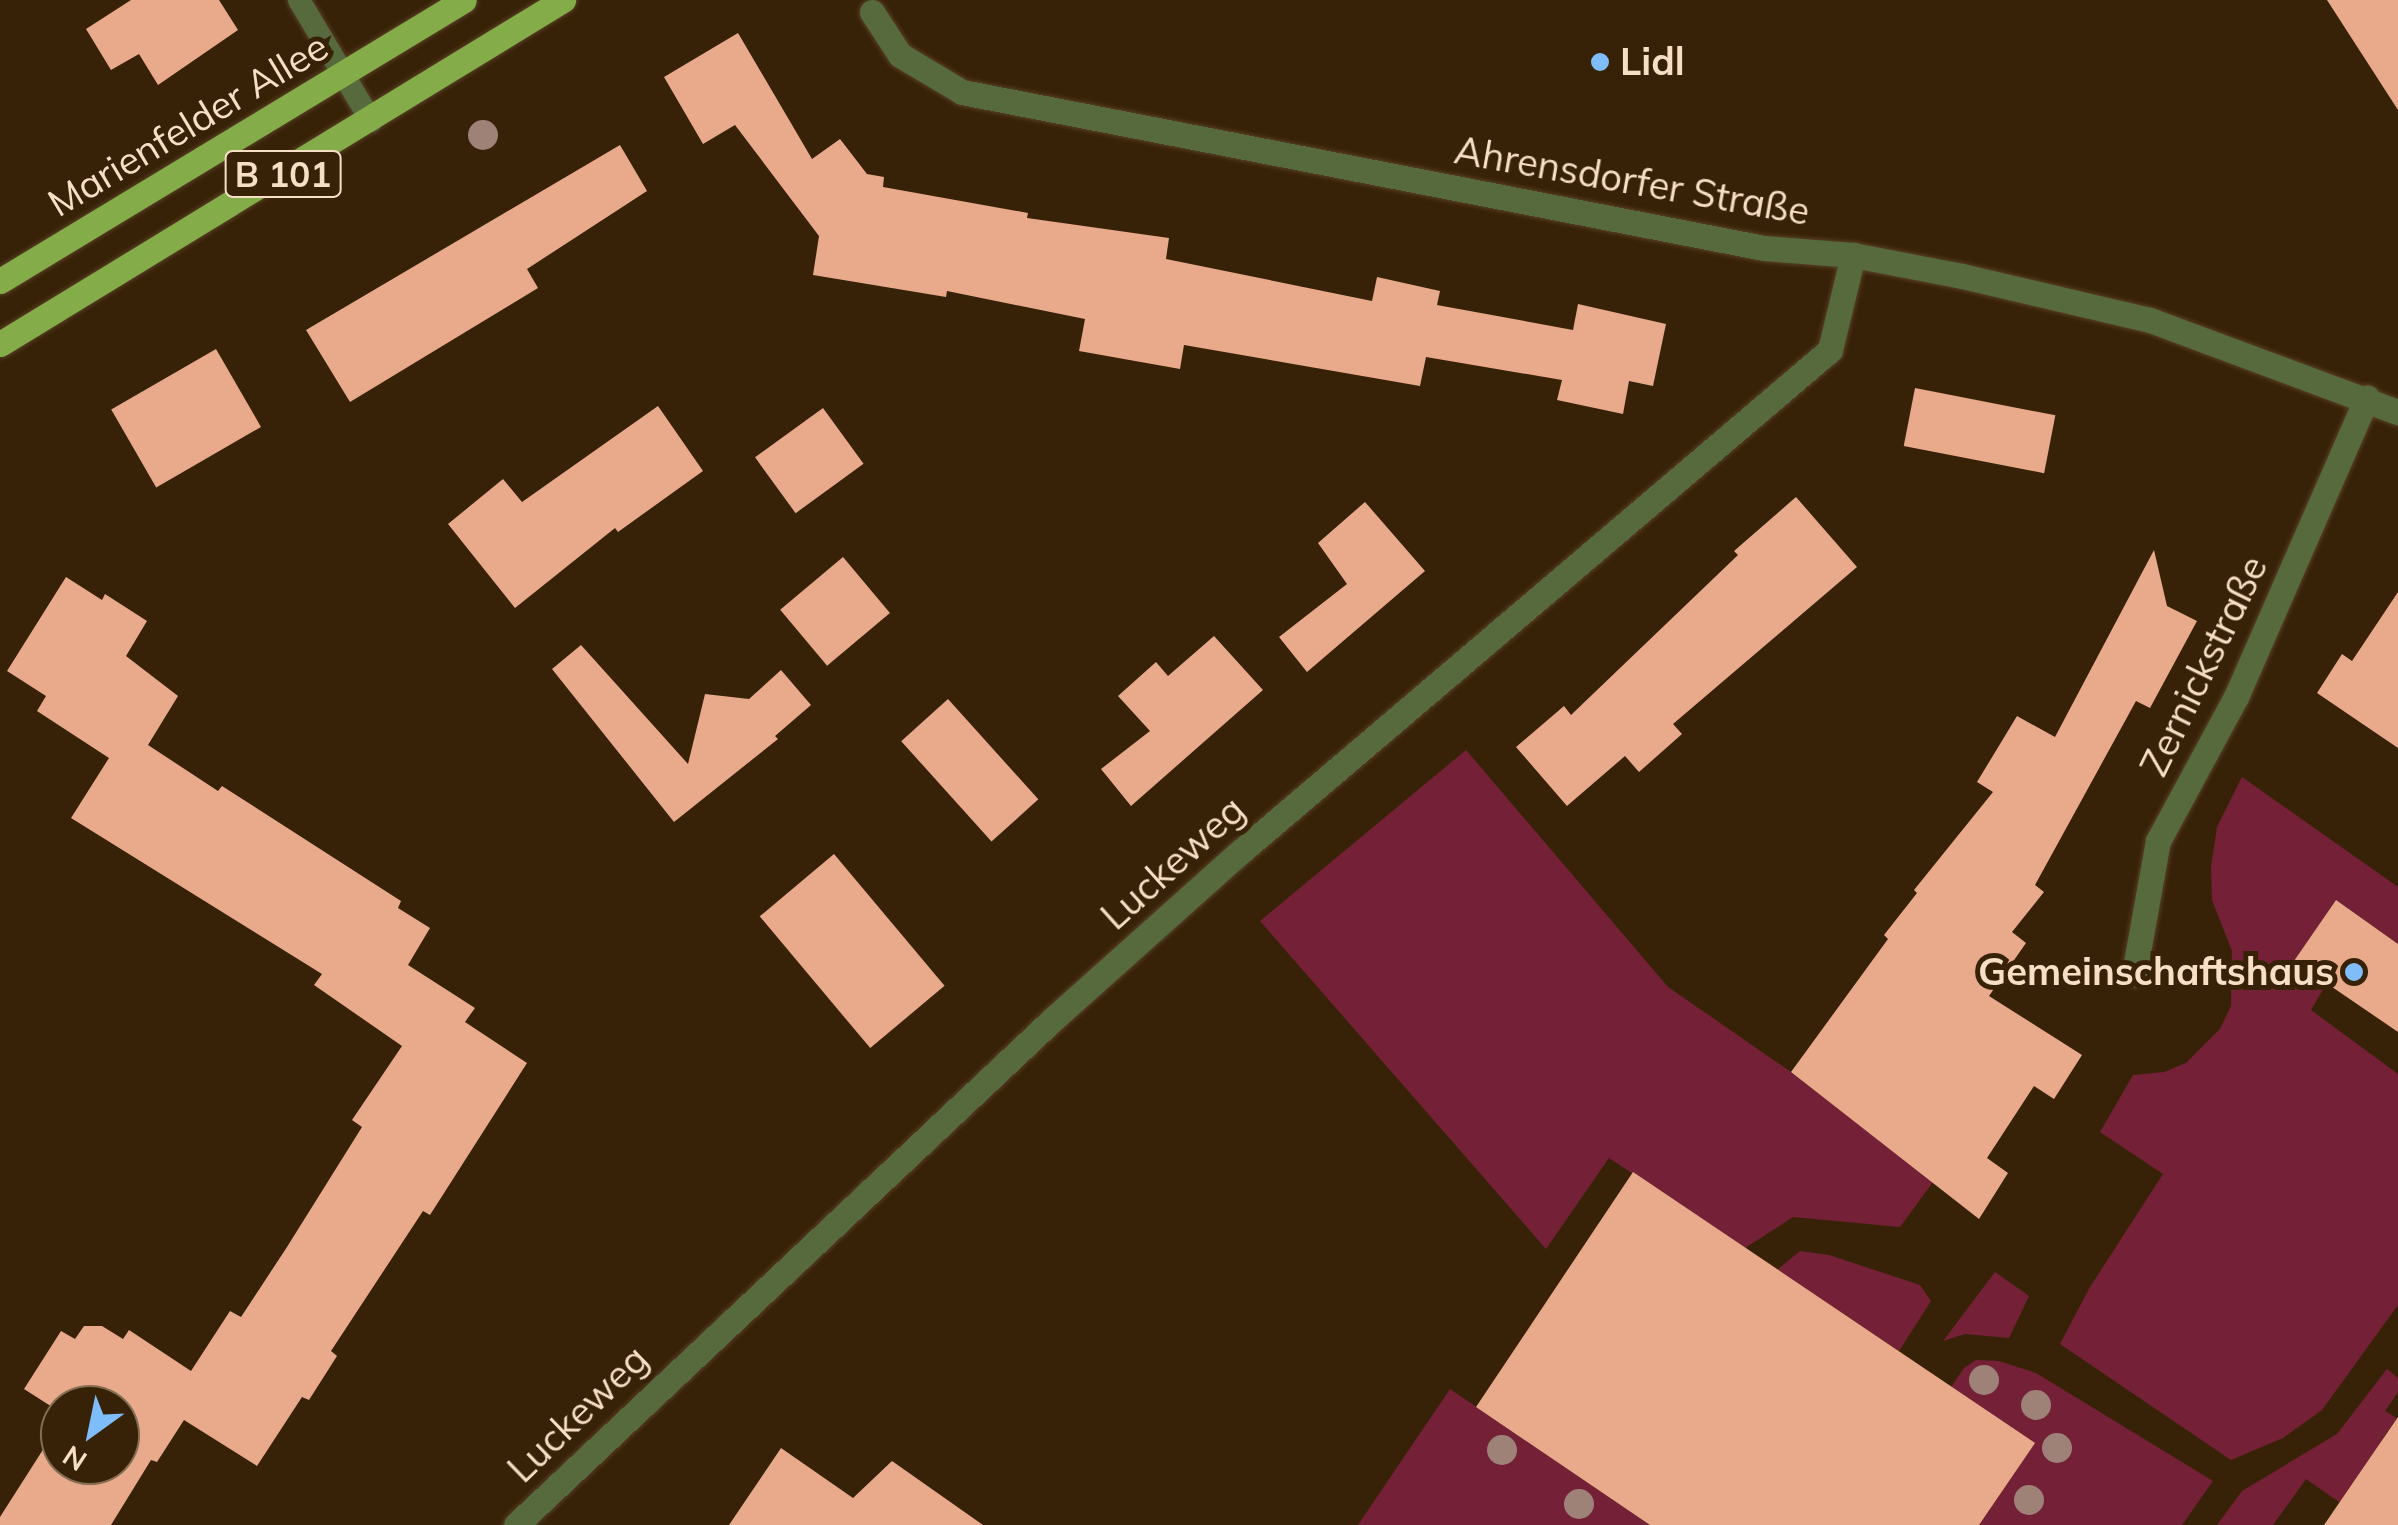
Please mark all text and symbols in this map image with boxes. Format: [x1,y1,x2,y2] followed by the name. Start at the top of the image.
[40,24,336,226] street label: Marienfelder Allee
[1620,39,1685,85] place label: Lidl
[1589,51,1611,73] marker: Lidl
[1451,127,1813,235] street label: Ahrensdorfer Straße
[223,144,343,204] road number: B 101
[2131,549,2277,783] street label: Zernickstraße
[1092,787,1254,939] street label: Luckeweg
[1978,949,2334,995] place label: Gemeinschaftshaus
[2343,961,2365,983] marker: Gemeinschaftshaus
[499,1336,657,1492] street label: Luckeweg
[40,1385,140,1485] north arrow
[56,1438,93,1479] text: N

